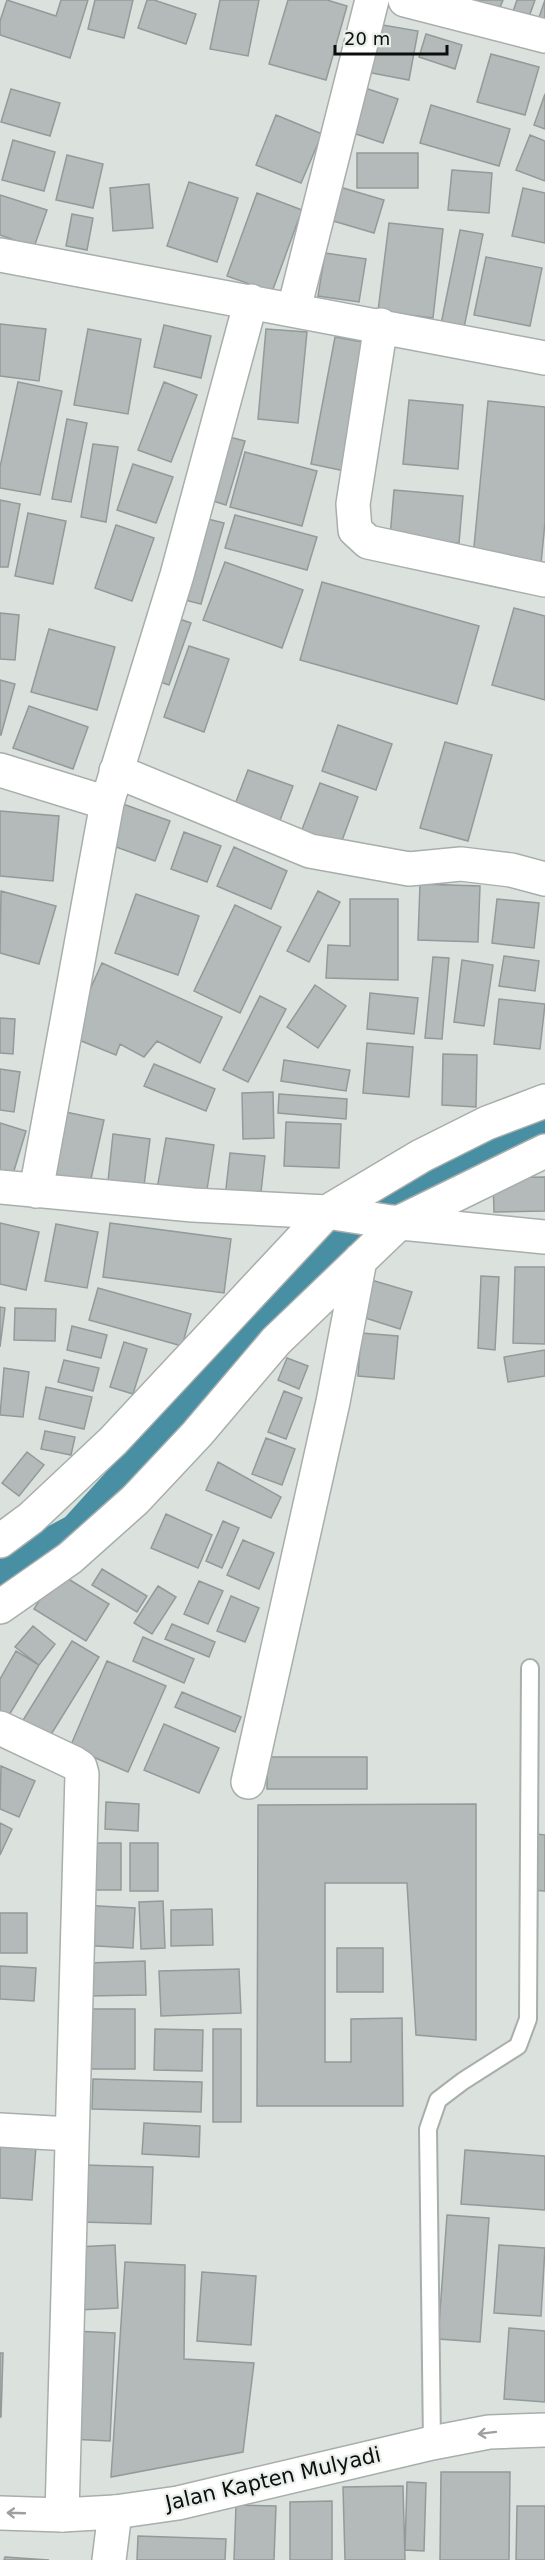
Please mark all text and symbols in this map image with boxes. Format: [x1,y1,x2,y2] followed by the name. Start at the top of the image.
[335,18,448,56] scale bar
[344,28,390,49] text: 20 m
[477,2428,497,2439] one-way arrow
[161,2443,383,2516] street label: Jalan Kapten Mulyadi
[6,2508,26,2519] one-way arrow

